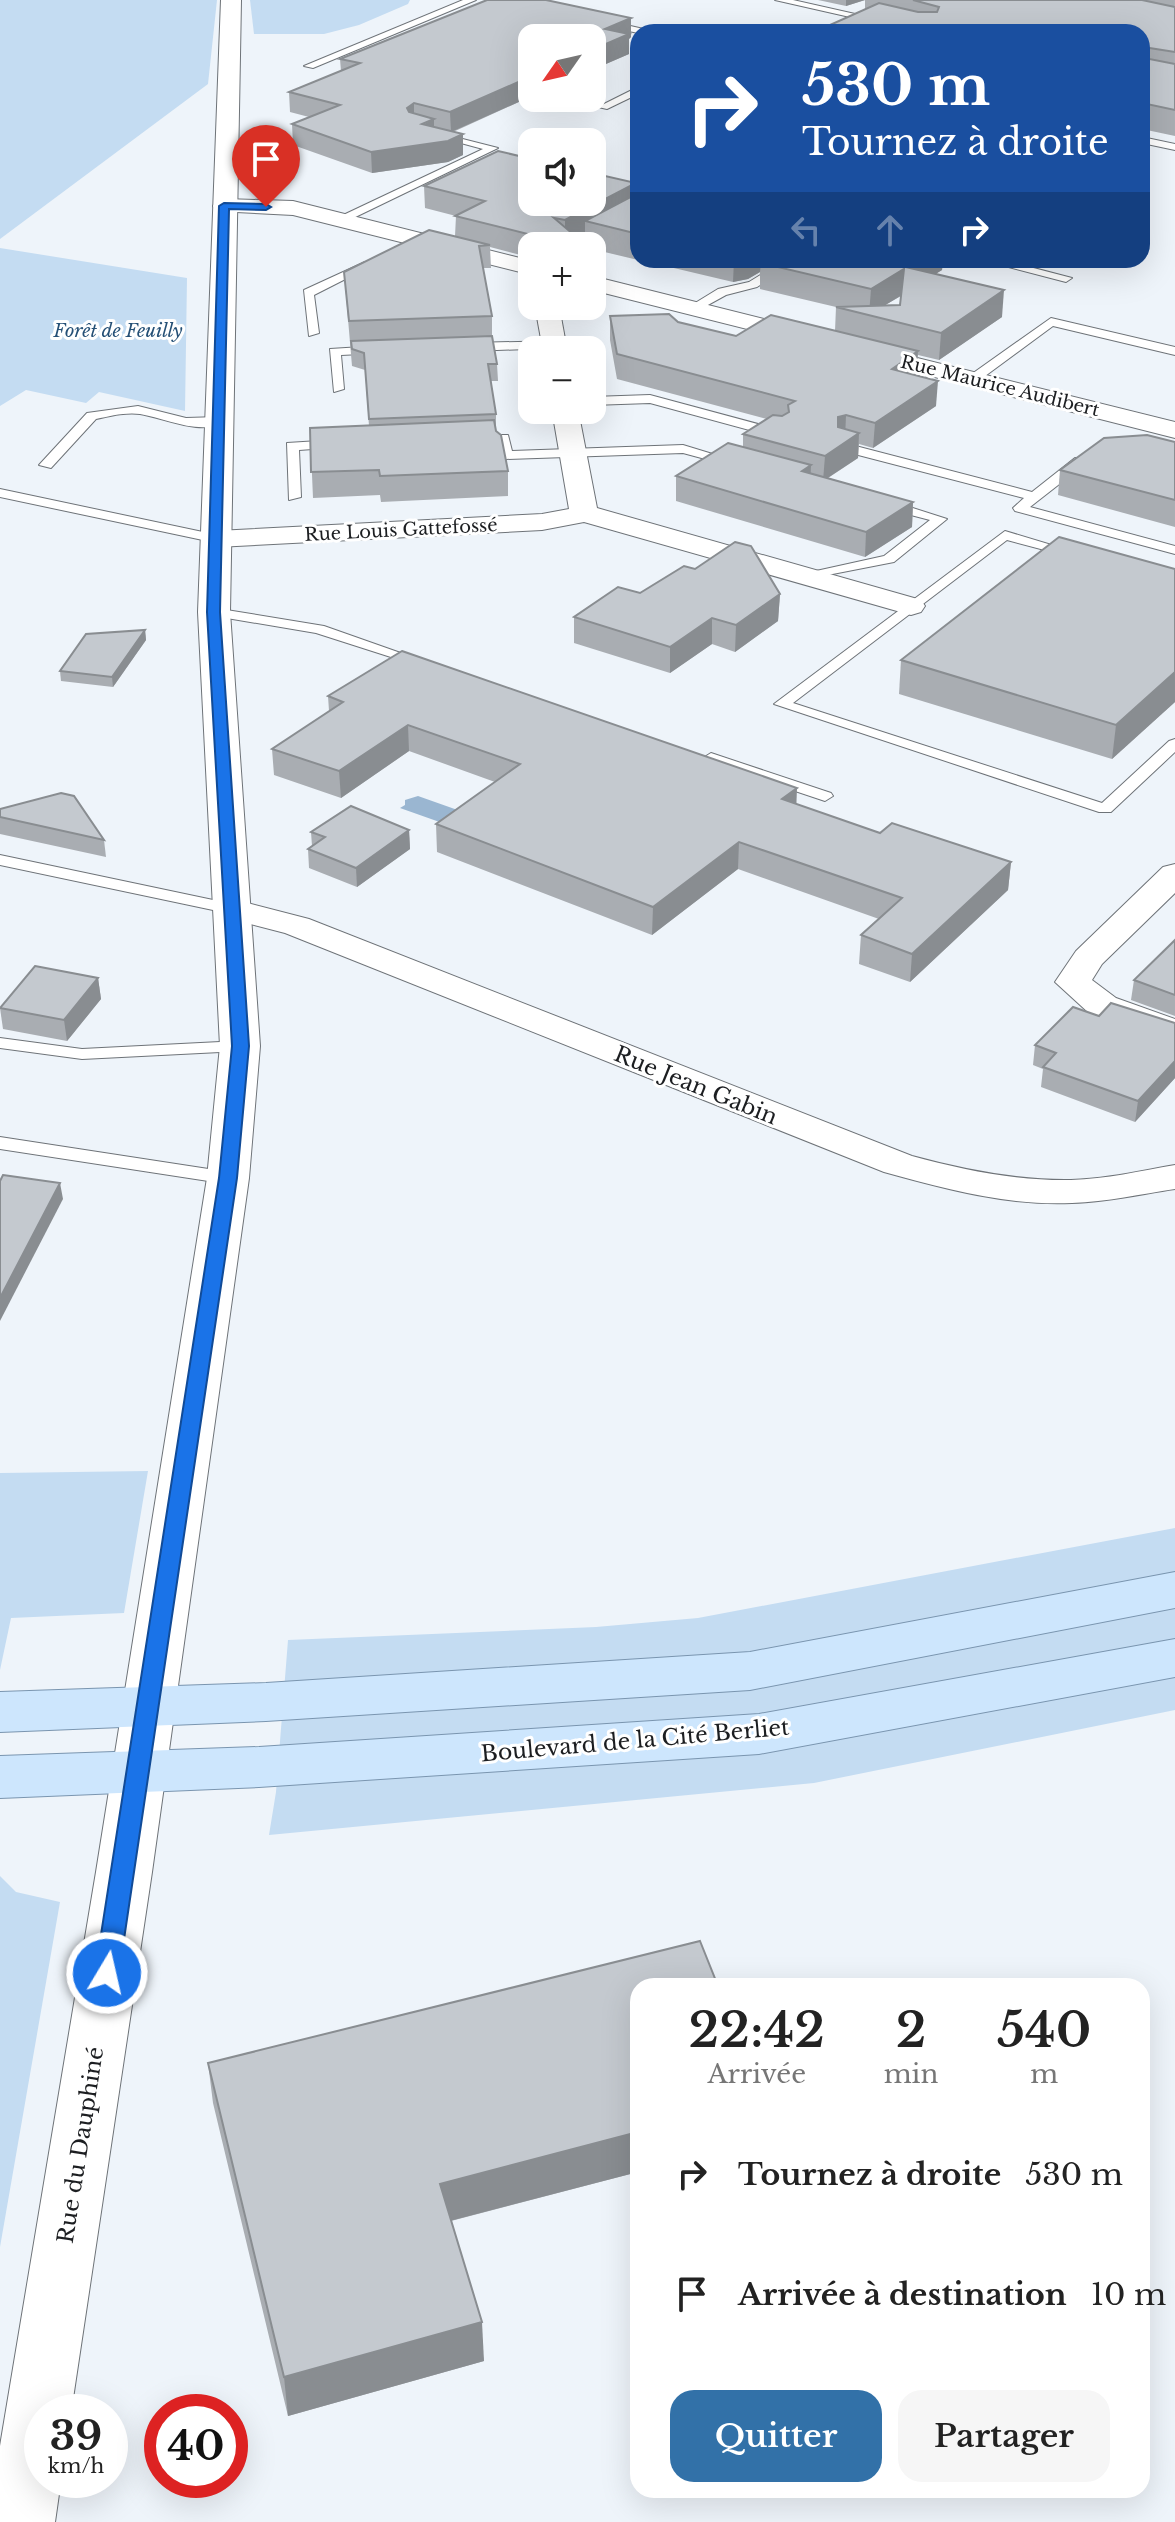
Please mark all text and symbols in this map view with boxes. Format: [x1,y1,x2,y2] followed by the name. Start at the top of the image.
[518,24,606,112] north arrow
[518,24,606,424] map controls
[802,51,990,120] text: 530 m
[670,56,774,160] icon: right
[802,120,1109,165] text: Tournez à droite
[232,125,300,207] pin
[518,128,606,216] button: sound
[244,137,288,181] icon: arrive
[784,208,828,252] icon: left
[868,208,912,252] icon: ahead
[952,208,996,252] icon: right
[518,232,606,320] button: +
[52,320,183,342] park label: Forêt de Feuilly
[518,336,606,424] button: −
[898,351,1102,421] street label: Rue Maurice Audibert
[304,514,498,546] street label: Rue Louis Gattefossé
[610,1040,781,1131] street label: Rue Jean Gabin
[480,1714,791,1767] street label: Boulevard de la Cité Berliet
[65,1931,149,2015] position arrow
[689,2000,825,2060] text: 22:42
[896,2000,926,2060] text: 2
[997,2000,1091,2060] text: 540
[52,2045,109,2245] street label: Rue du Dauphiné
[707,2058,806,2090] text: Arrivée
[884,2058,938,2090] text: min
[1030,2058,1058,2090] text: m
[670,2152,714,2196] icon: right
[738,2156,1001,2193] text: Tournez à droite
[1025,2156,1123,2193] text: 530 m
[670,2272,714,2316] icon: arrive
[738,2276,1067,2313] text: Arrivée à destination
[1091,2276,1166,2313] text: 10 m
[670,2390,882,2482] button: Quitter
[898,2390,1110,2482] button: Partager
[144,2394,248,2498] speed limit sign: 40
[50,2411,102,2461] text: 39
[48,2454,104,2478] text: km/h

